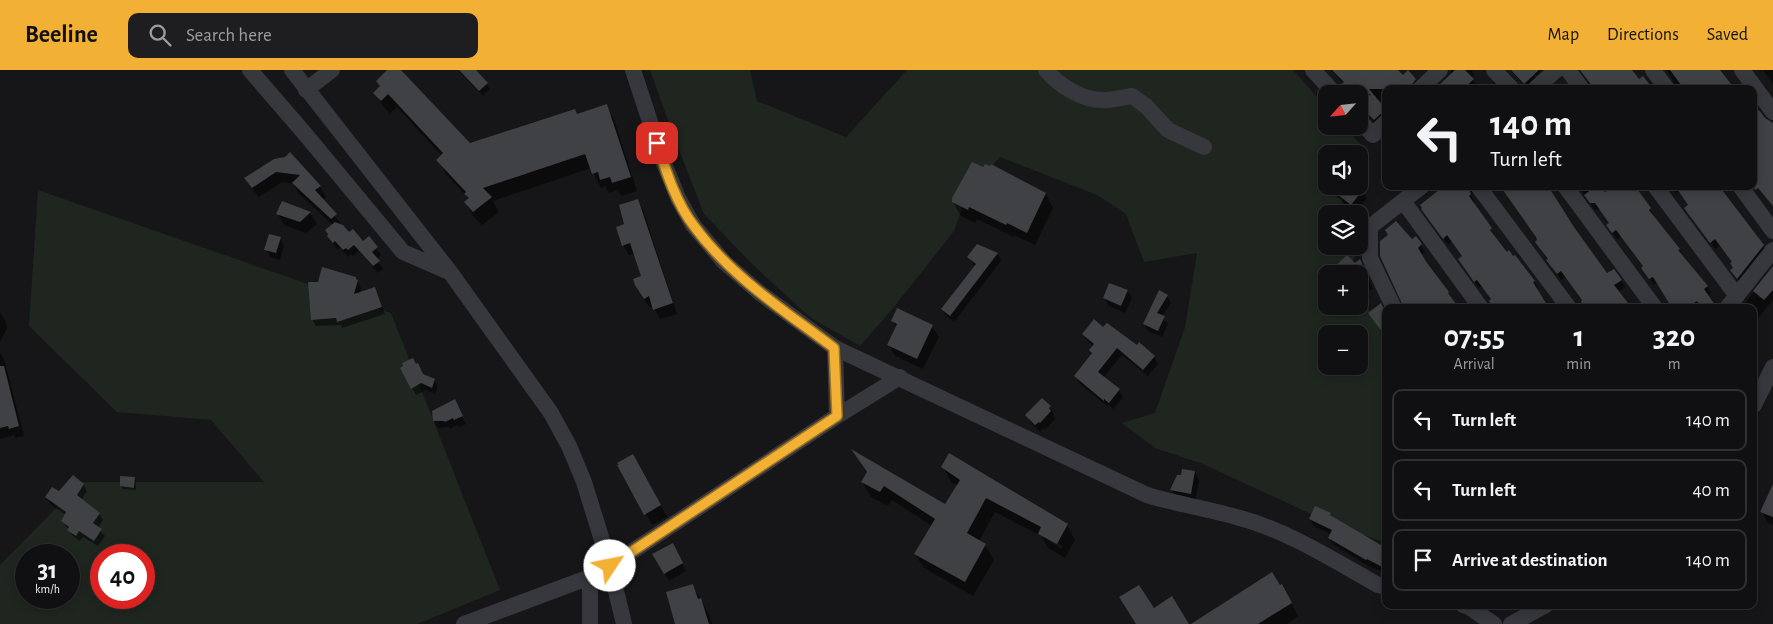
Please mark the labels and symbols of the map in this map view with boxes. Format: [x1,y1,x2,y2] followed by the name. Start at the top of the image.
[1318,85,1368,135] north arrow
[636,122,678,164] pin
[583,539,635,591] position arrow
[90,544,155,609] speed limit sign: 40

